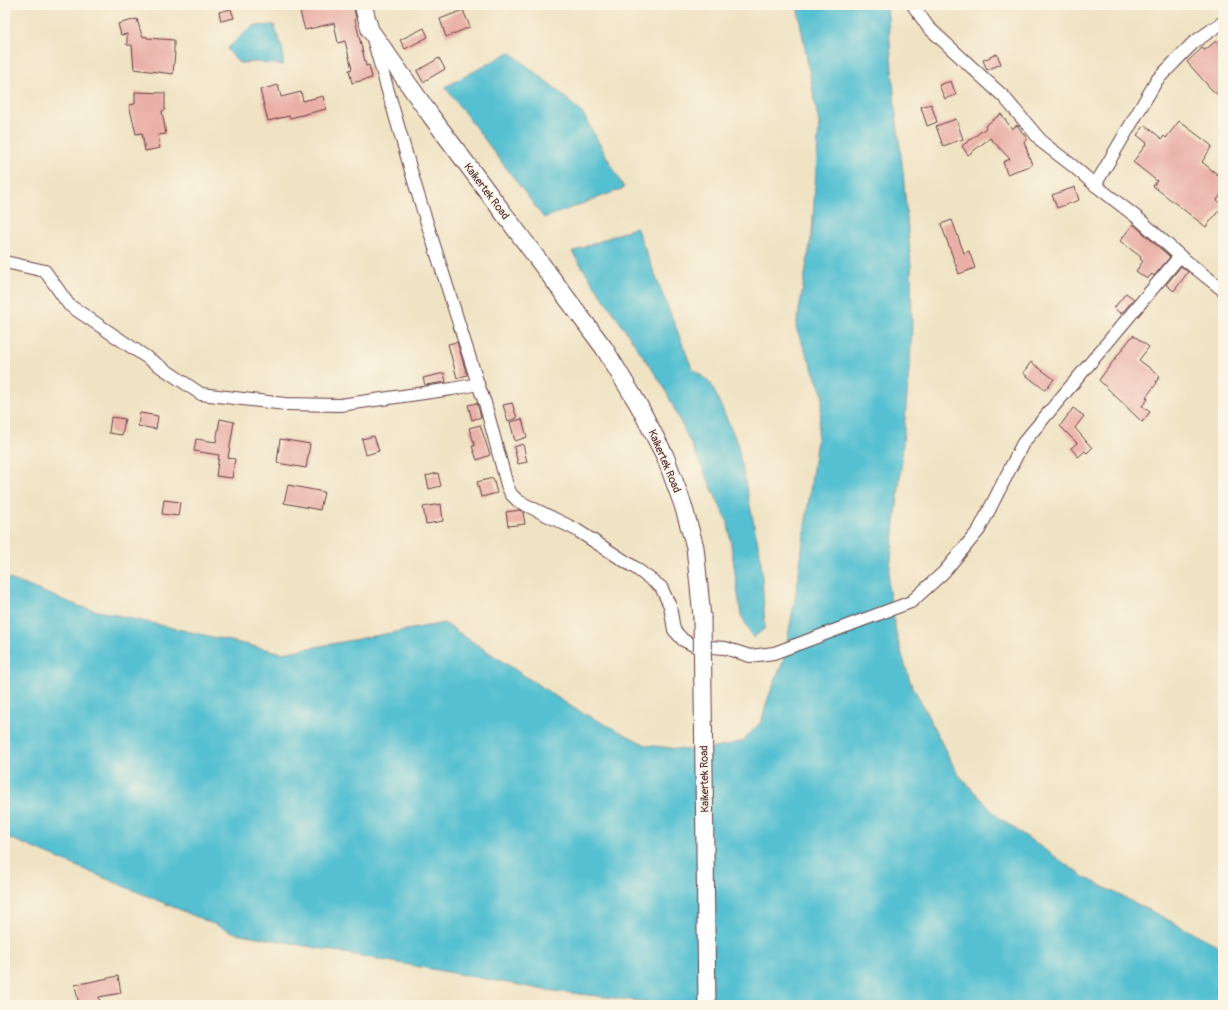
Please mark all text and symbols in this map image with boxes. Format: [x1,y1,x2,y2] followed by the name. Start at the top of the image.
[461,161,512,222] street label: Kaikertek Road
[645,428,684,495] street label: Kaikertek Road
[697,745,712,813] street label: Kaikertek Road

